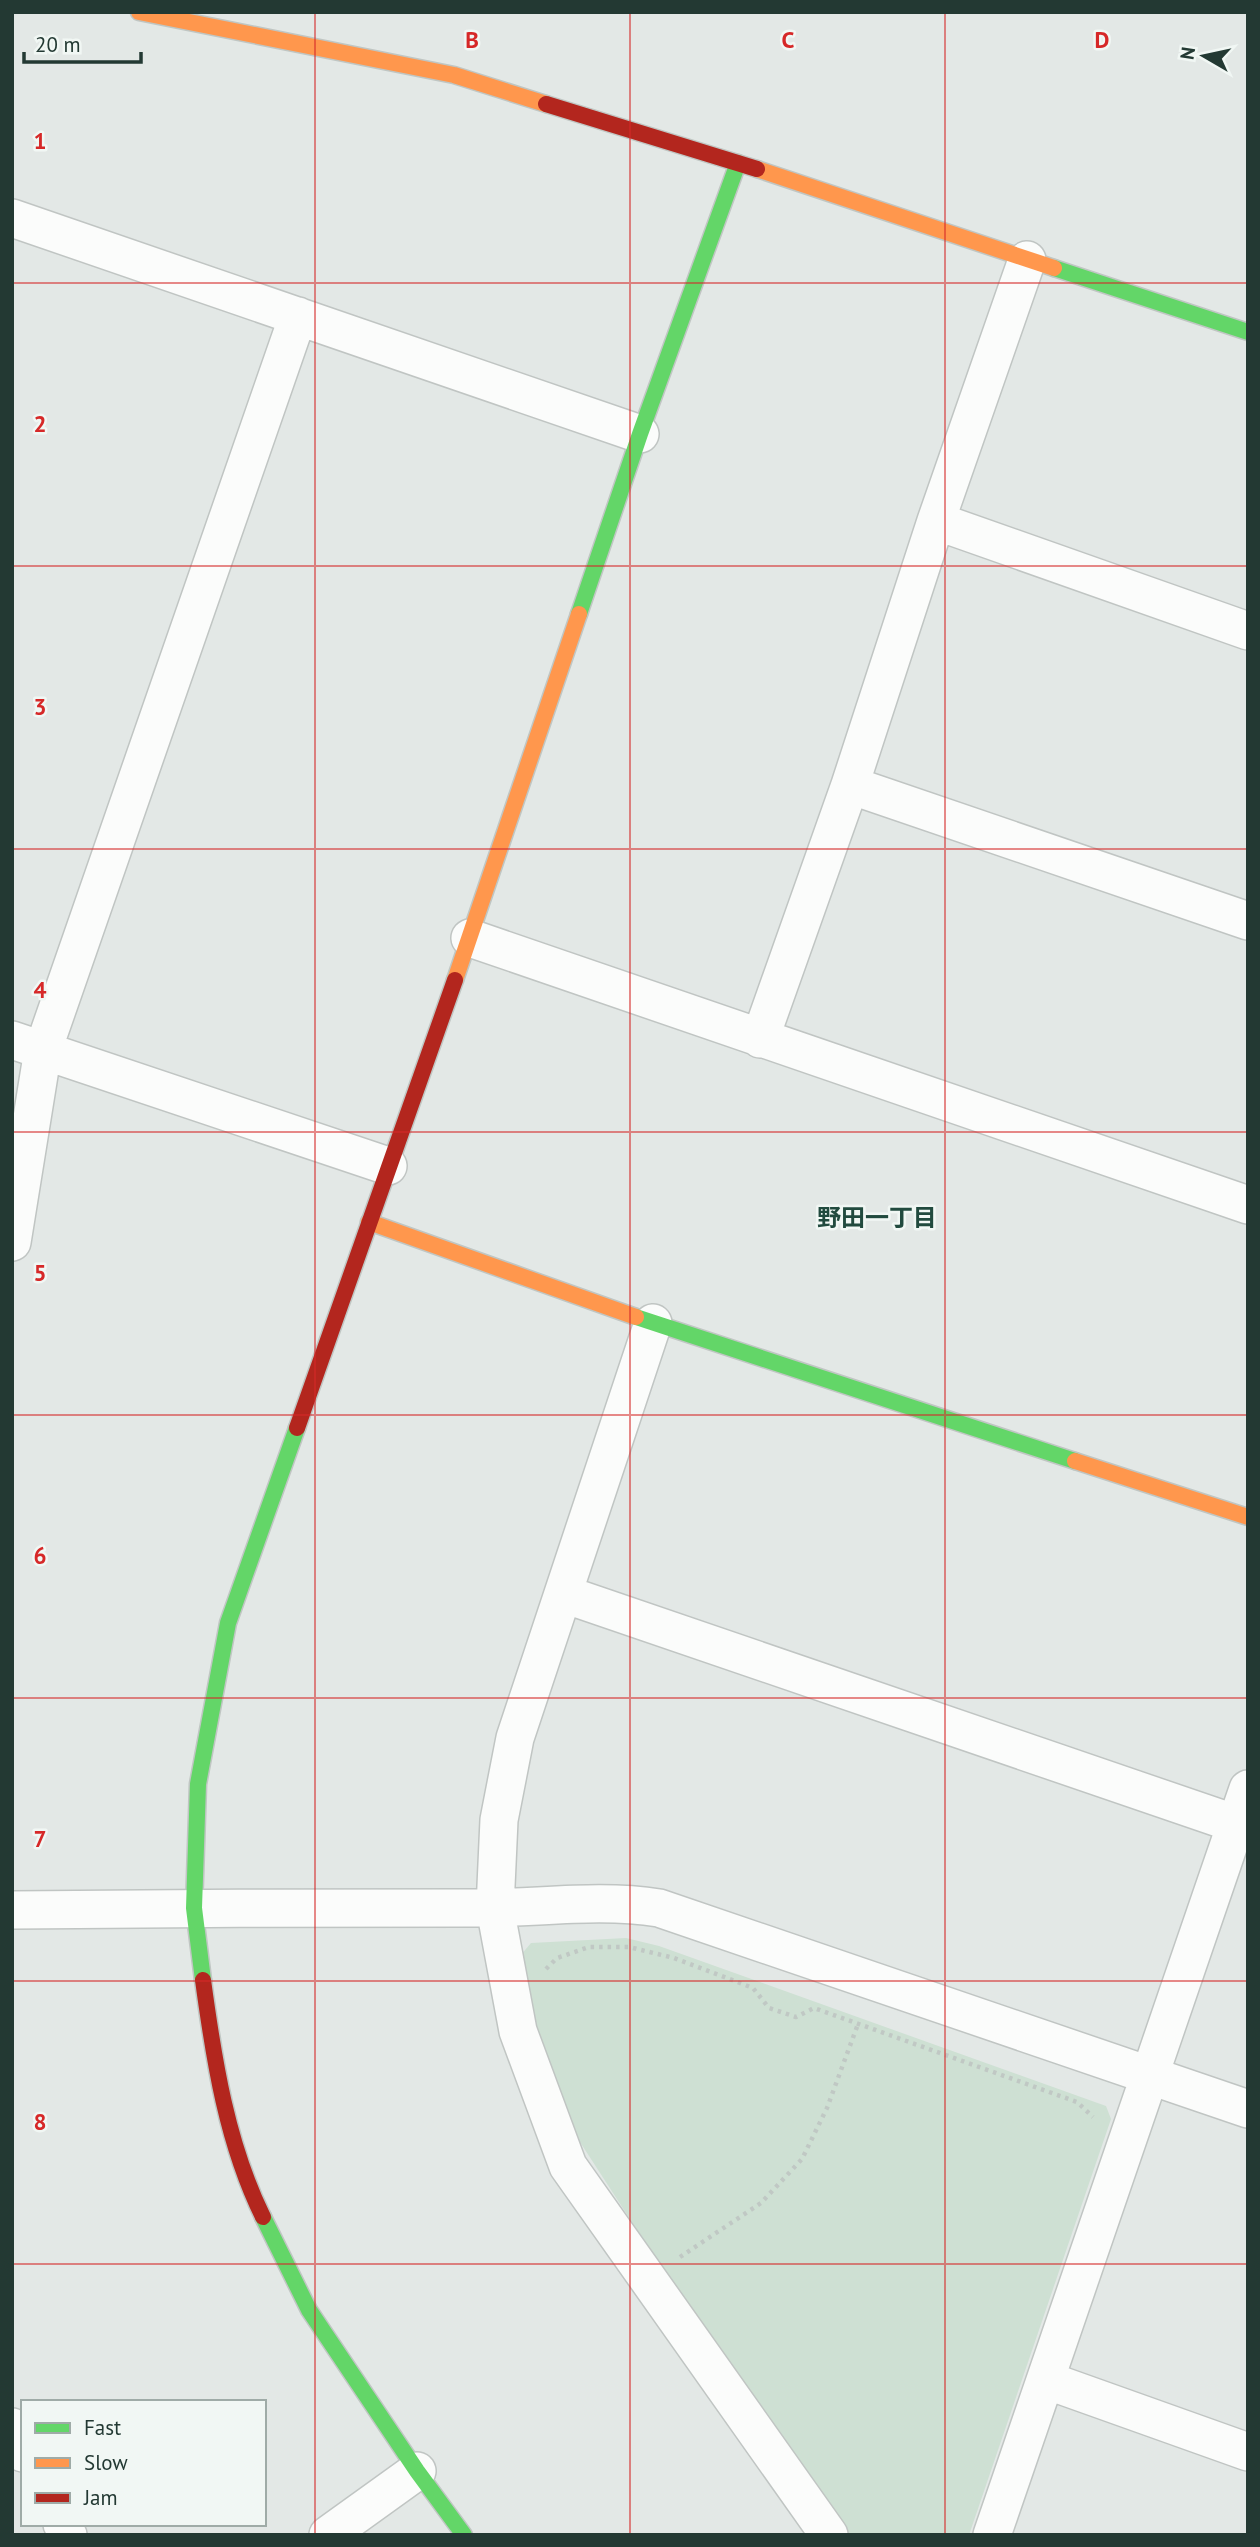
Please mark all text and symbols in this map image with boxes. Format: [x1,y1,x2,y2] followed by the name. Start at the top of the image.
[24,21,142,65] scale bar
[1169,21,1239,91] north arrow
[465,25,479,54] text: B
[782,25,795,54] text: C
[1095,25,1109,54] text: D
[35,31,81,58] text: 20 m
[1174,45,1200,61] text: N
[33,126,47,155] text: 1
[33,409,47,438] text: 2
[33,692,47,721] text: 3
[33,975,47,1004] text: 4
[817,1202,937,1233] district label: 野田一丁目
[33,1258,47,1287] text: 5
[33,1541,47,1570] text: 6
[33,1824,47,1853] text: 7
[33,2107,47,2136] text: 8
[21,2400,266,2526] legend
[84,2414,121,2441] text: Fast
[84,2449,128,2476] text: Slow
[83,2484,118,2511] text: Jam

